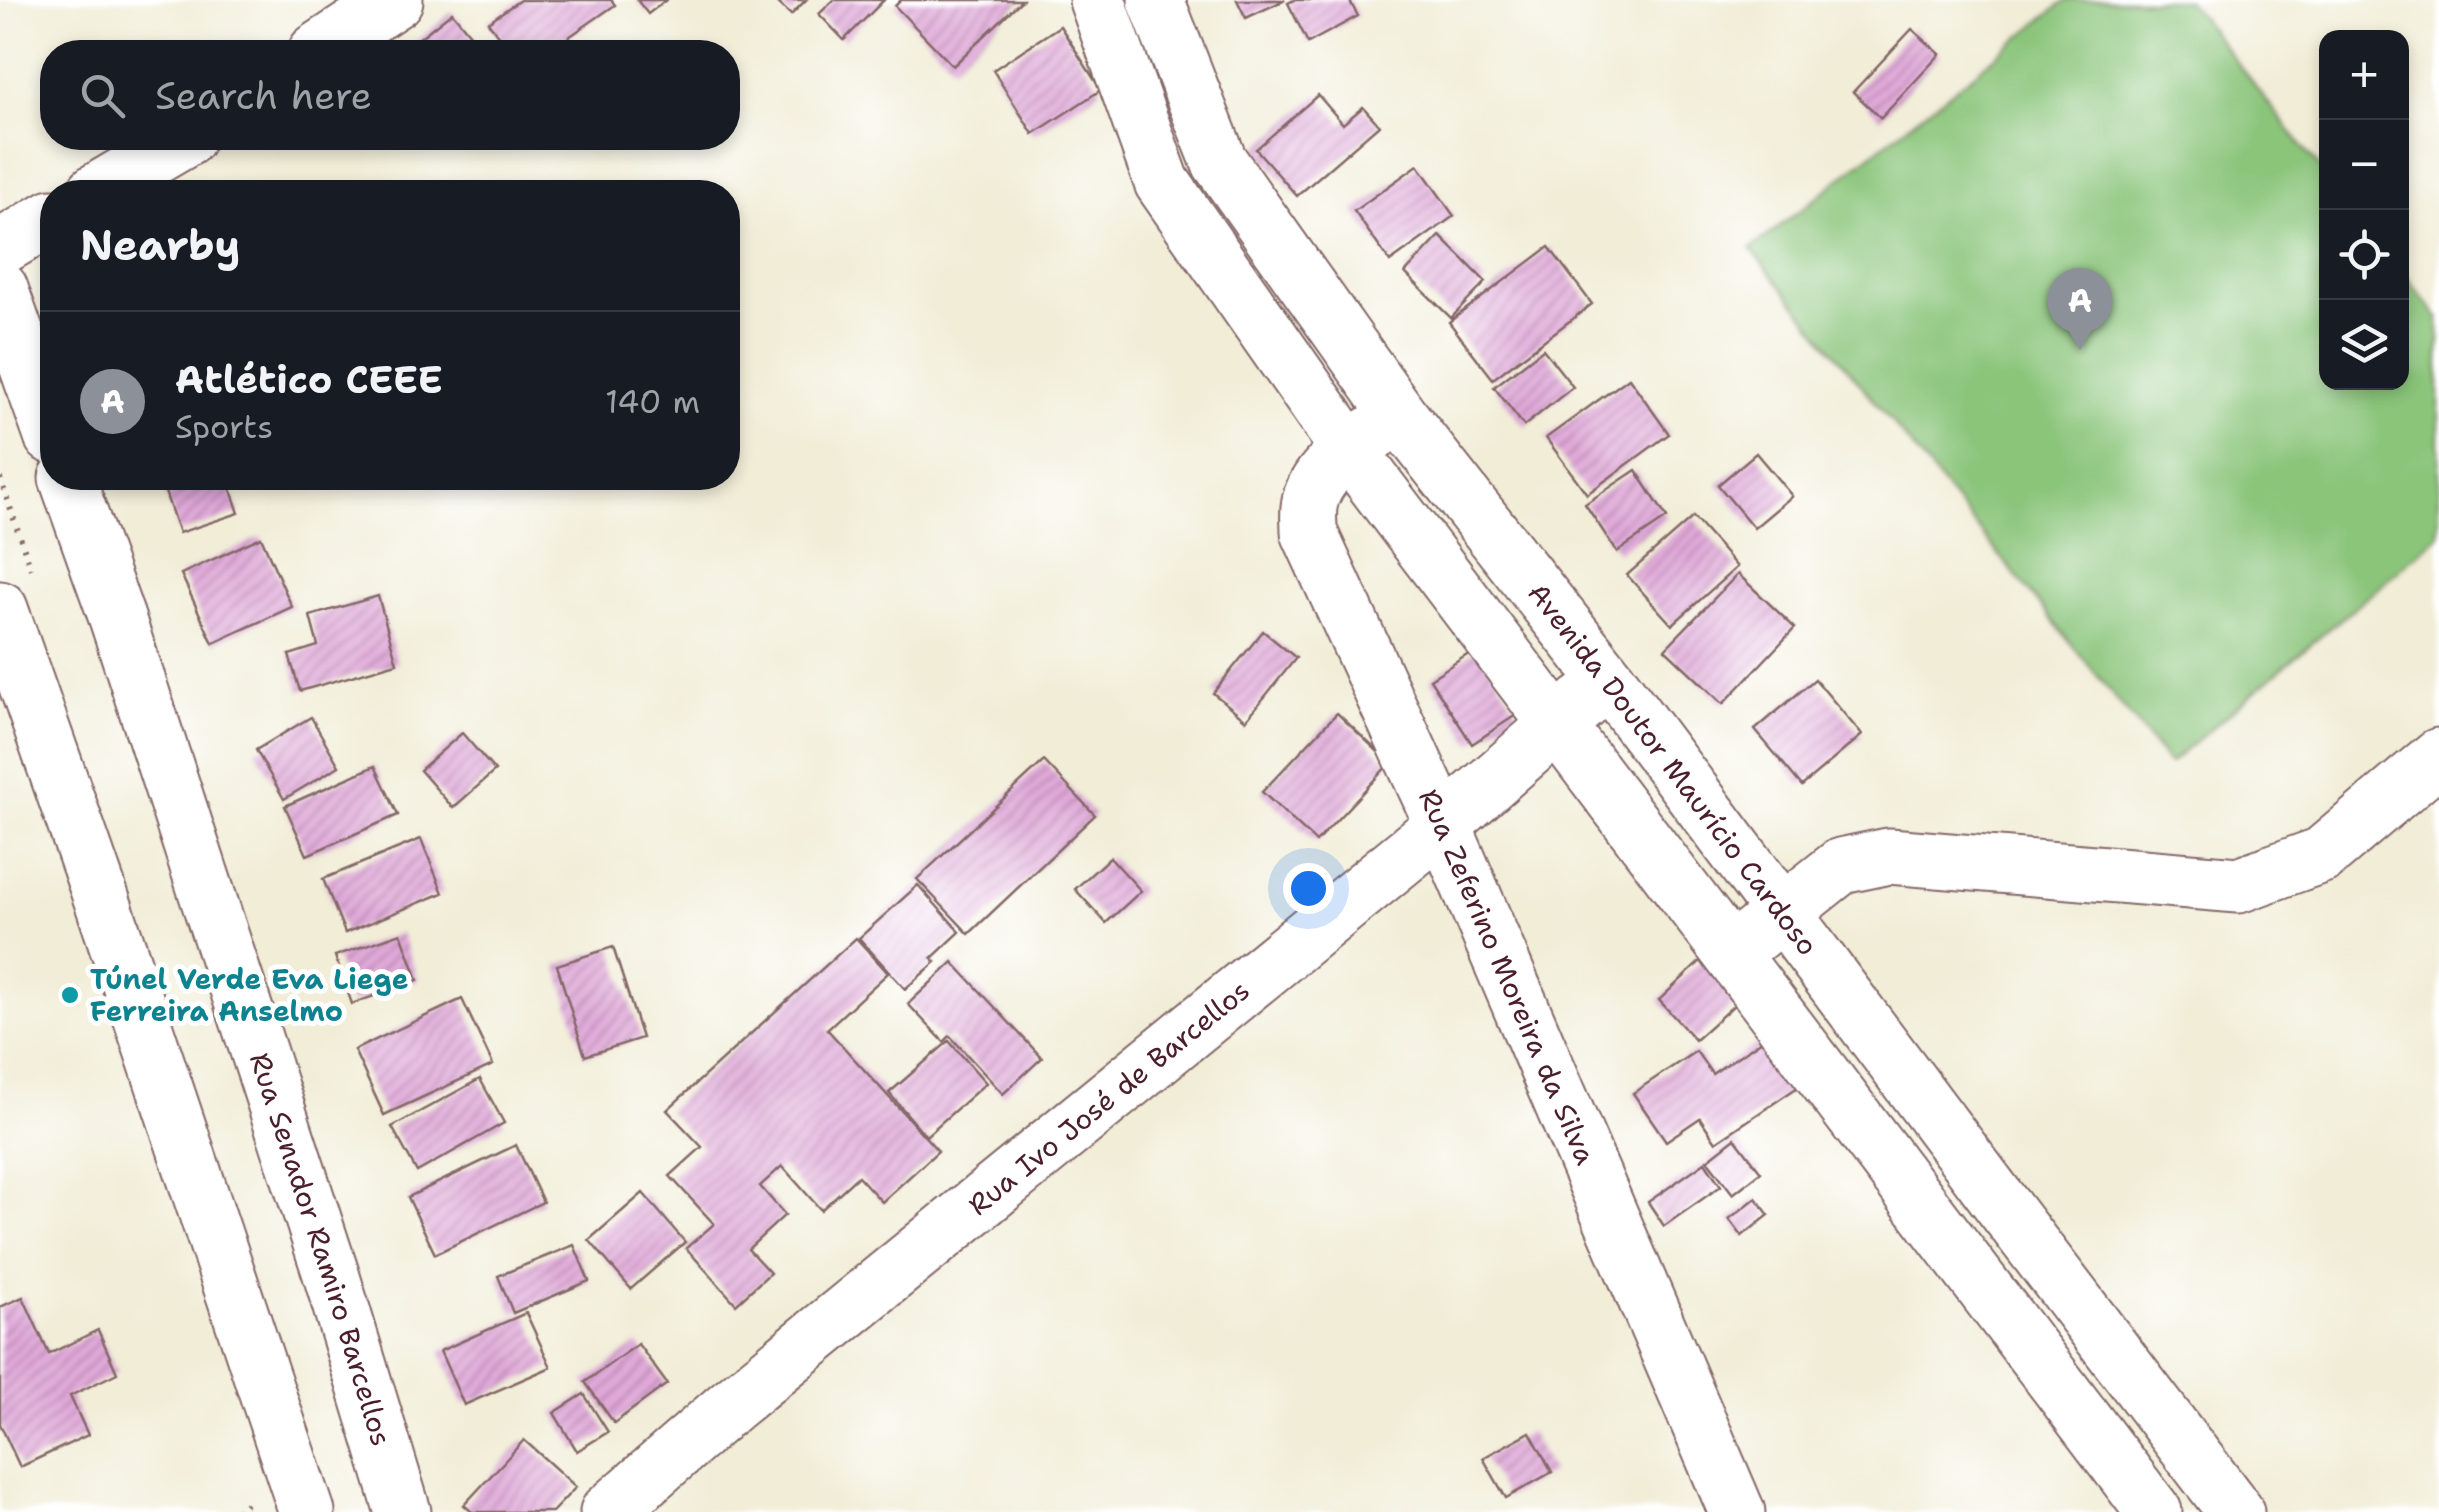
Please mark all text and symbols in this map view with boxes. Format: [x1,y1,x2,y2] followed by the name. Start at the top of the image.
[2319,30,2409,390] map controls
[2319,30,2409,120] button: +
[40,40,740,150] search box
[75,68,130,123] icon: search
[155,70,372,121] text: Search here
[2319,120,2409,210] button: −
[2319,210,2409,300] button: locate
[80,217,240,273] text: Nearby
[2048,268,2112,350] pin: A
[2319,300,2409,390] button: layers
[175,354,443,405] text: Atlético CEEE
[100,380,125,423] text: A
[605,380,700,423] text: 140 m
[175,405,273,448] text: Sports
[1519,575,1827,963] street label: Avenida Doutor Maurício Cardoso
[1410,783,1605,1170] street label: Rua Zeferino Moreira da Silva
[1283,863,1334,914] your location
[90,960,408,1030] place label: Túnel Verde Eva Liege Ferreira Anselmo
[960,971,1257,1224] street label: Rua Ivo José de Barcellos
[59,984,81,1006] marker: Túnel Verde Eva Liege Ferreira Anselmo
[241,1048,401,1450] street label: Rua Senador Ramiro Barcellos

